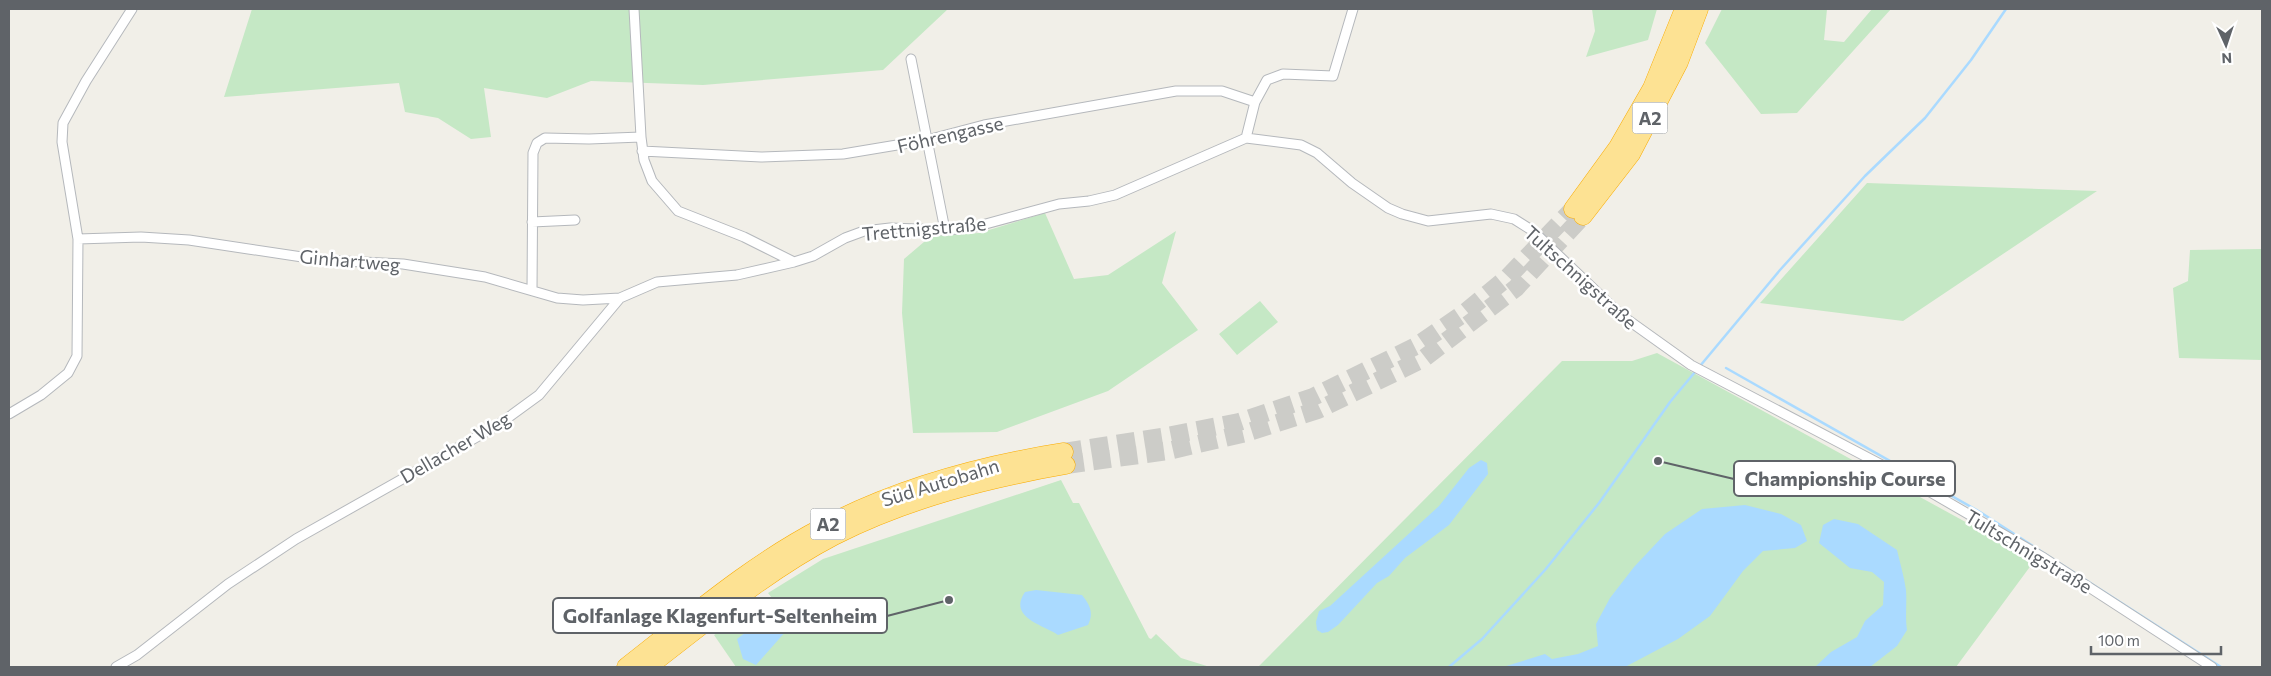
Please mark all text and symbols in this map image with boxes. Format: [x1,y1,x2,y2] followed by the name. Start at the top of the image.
[2201,20,2251,70] north arrow
[2221,50,2232,67] text: N
[1632,102,1668,134] road number: A2
[895,111,1005,157] street label: Föhrengasse
[861,211,987,245] street label: Trettnigstraße
[1520,220,1642,334] street label: Tultschnigstraße
[299,244,401,276] street label: Ginhartweg
[396,406,514,488] street label: Dellacher Weg
[878,453,1002,511] street label: Süd Autobahn
[1734,461,1955,496] callout: Championship Course
[1744,466,1946,490] text: Championship Course
[1961,504,2097,598] street label: Tultschnigstraße
[810,508,846,540] road number: A2
[553,598,887,633] callout: Golfanlage Klagenfurt-Seltenheim
[563,603,877,627] text: Golfanlage Klagenfurt-Seltenheim
[2091,624,2221,656] scale bar
[2098,631,2140,649] text: 100 m

